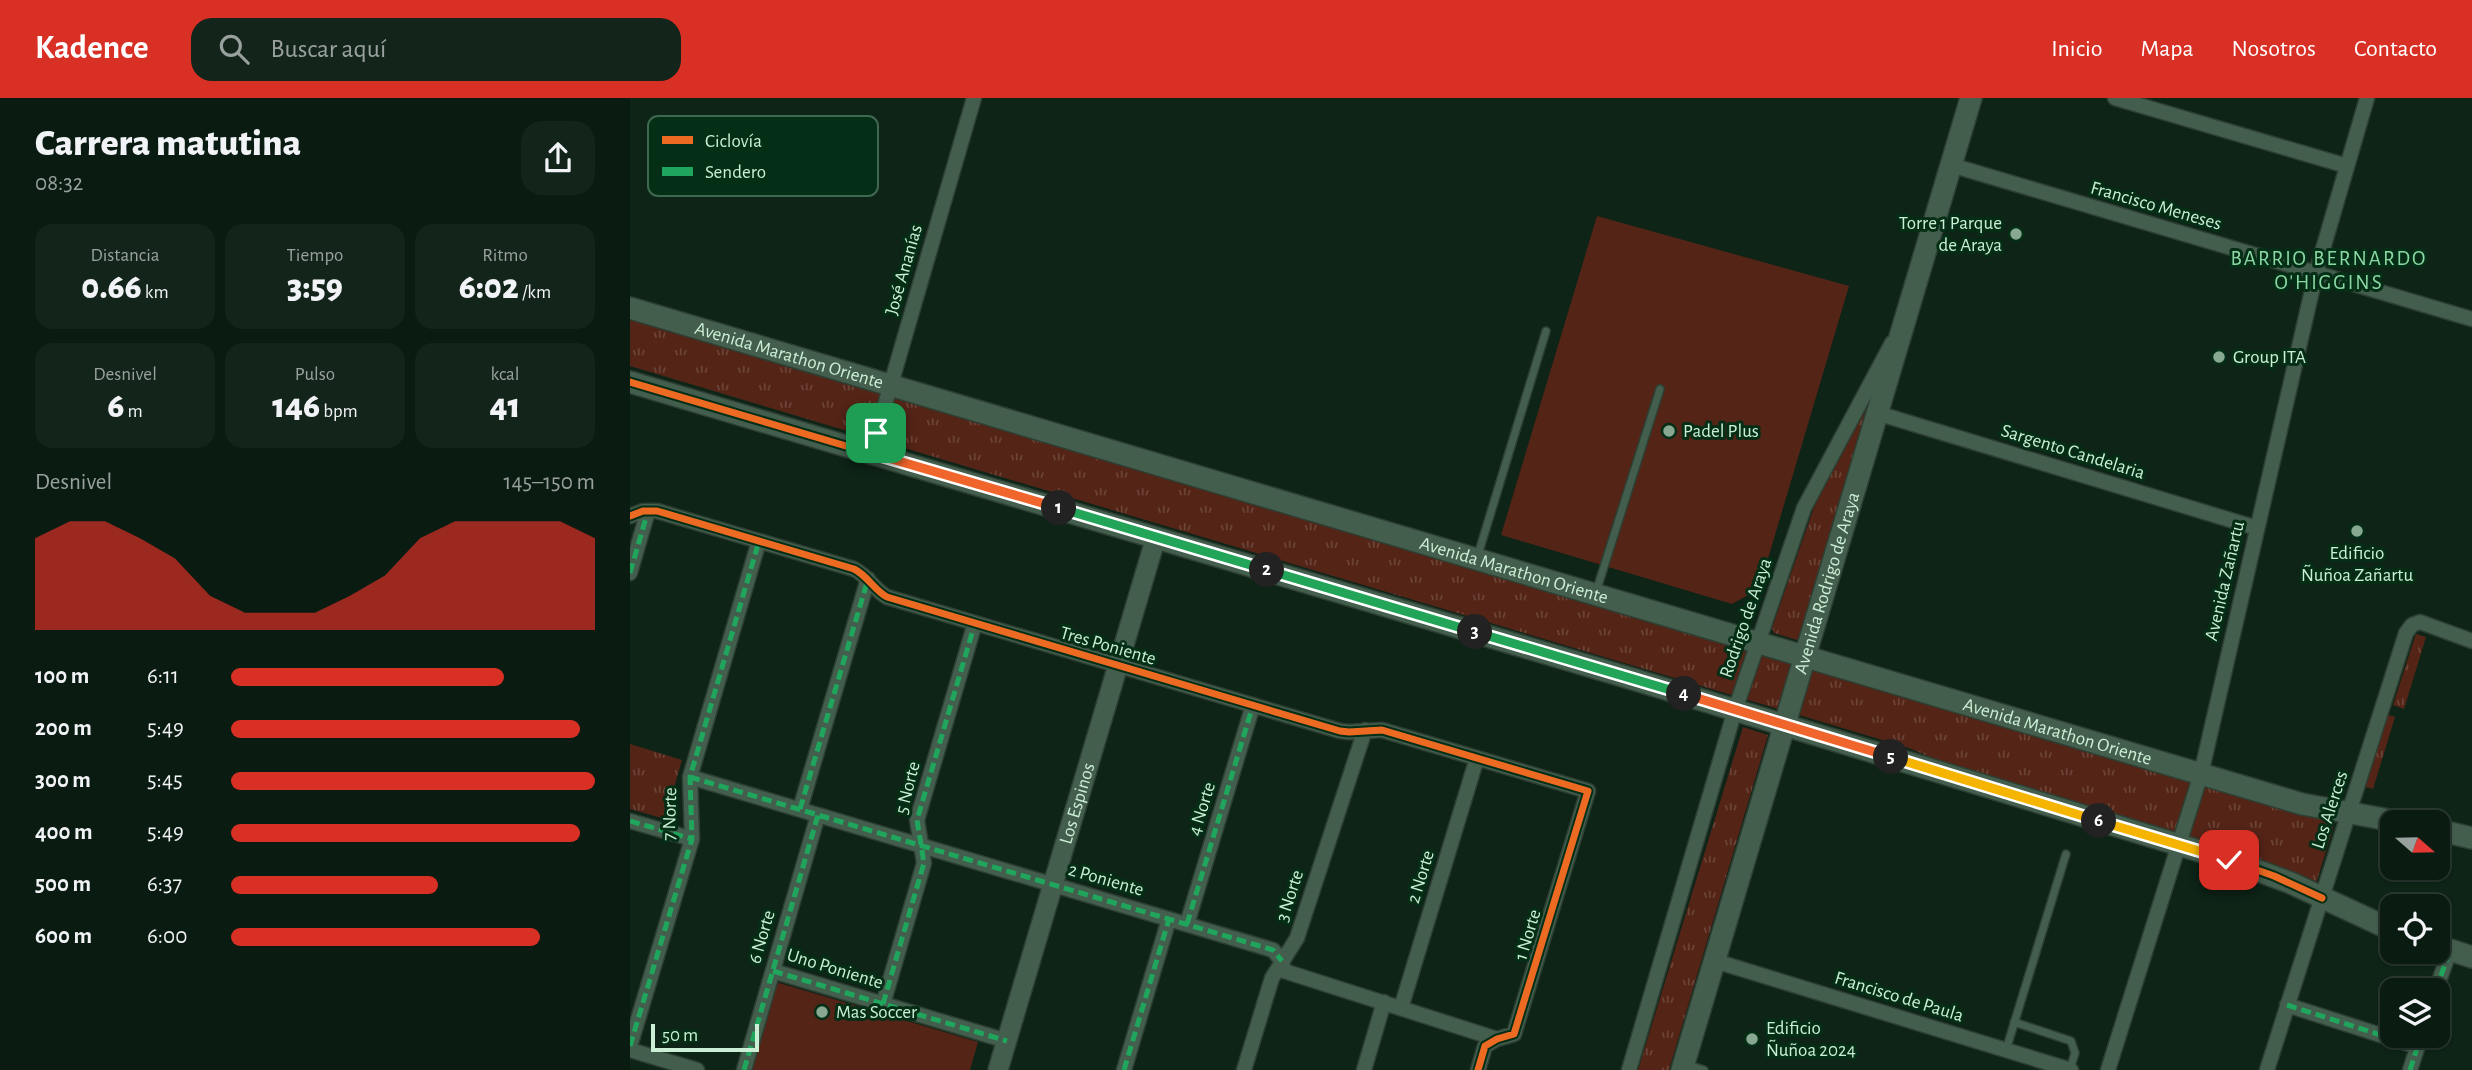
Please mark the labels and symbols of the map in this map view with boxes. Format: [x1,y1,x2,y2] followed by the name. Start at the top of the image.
[648,116,878,196] legend
[705,132,762,151] text: Ciclovía
[705,163,766,182] text: Sendero
[2088,178,2224,234] street label: Francisco Meneses
[1899,214,2002,255] place label: Torre 1 Parque de Araya
[882,223,926,317] street label: José Ananías
[2008,226,2024,242] marker: Torre 1 Parque de Araya
[2231,248,2427,293] district label: BARRIO BERNARDO O'HIGGINS
[693,318,886,392] street label: Avenida Marathon Oriente
[2233,348,2306,367] place label: Group ITA
[2211,349,2227,365] marker: Group ITA
[846,403,906,463] pin
[1999,421,2147,483] street label: Sargento Candelaria
[1683,422,1759,441] place label: Padel Plus
[1661,423,1677,439] marker: Padel Plus
[1042,490,1076,526] pin: 1
[1791,490,1863,676] street label: Avenida Rodrigo de Araya
[2202,519,2248,643] street label: Avenida Zañartu
[2349,523,2365,539] marker: Edificio Ñuñoa Zañartu
[1418,533,1610,607] street label: Avenida Marathon Oriente
[2301,544,2413,585] place label: Edificio Ñuñoa Zañartu
[1250,552,1284,588] pin: 2
[1717,556,1775,680] street label: Rodrigo de Araya
[1458,614,1492,650] pin: 3
[1058,623,1158,669] street label: Tres Poniente
[1666,676,1702,712] pin: 4
[1961,695,2154,768] street label: Avenida Marathon Oriente
[1874,740,1908,774] pin: 5
[892,760,924,816] street label: 5 Norte
[1056,761,1098,846] street label: Los Espinos
[2308,769,2352,851] street label: Los Alerces
[1185,780,1219,838] street label: 4 Norte
[660,787,680,841] street label: 7 Norte
[2082,804,2116,838] pin: 6
[2380,810,2450,880] north arrow
[2199,830,2259,890] pin
[1404,848,1438,906] street label: 2 Norte
[1066,860,1146,900] street label: 2 Poniente
[1273,868,1307,924] street label: 3 Norte
[1511,907,1545,963] street label: 1 Norte
[745,908,779,966] street label: 6 Norte
[785,945,885,993] street label: Uno Poniente
[1832,968,1966,1026] street label: Francisco de Paula
[836,1003,917,1022] place label: Mas Soccer
[814,1004,830,1020] marker: Mas Soccer
[1766,1019,1856,1060] place label: Edificio Ñuñoa 2024
[651,1021,760,1053] scale bar
[1744,1031,1760,1047] marker: Edificio Ñuñoa 2024

